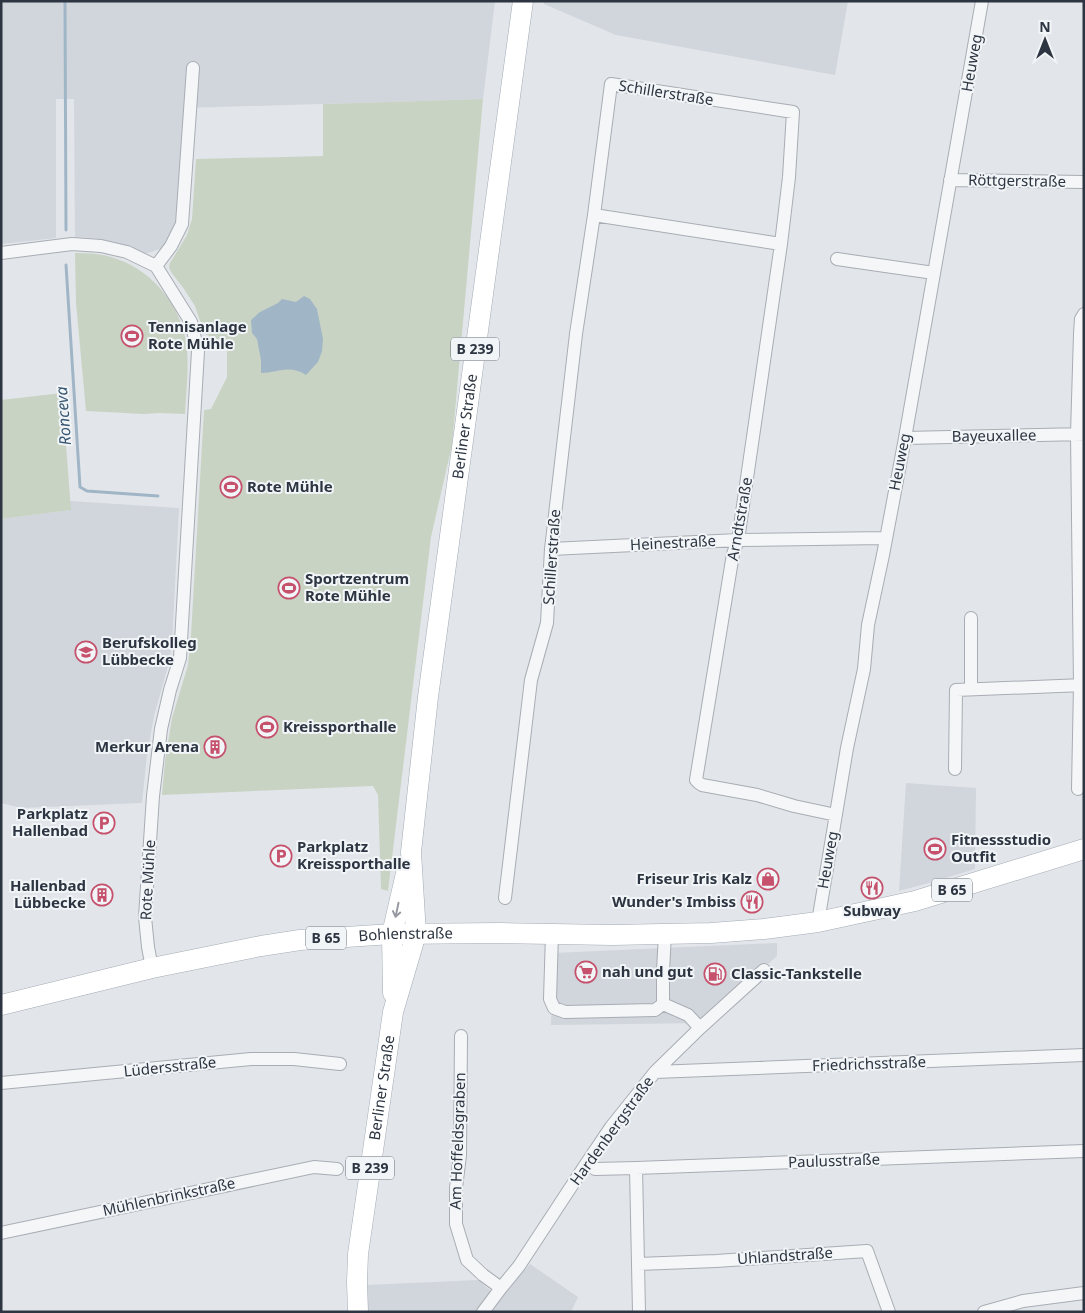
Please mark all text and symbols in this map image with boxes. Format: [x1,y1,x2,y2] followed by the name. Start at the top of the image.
[1020,15,1070,65] north arrow
[1039,17,1051,36] text: N
[956,32,986,93] street label: Heuweg
[617,75,715,109] street label: Schillerstraße
[968,169,1066,191] street label: Röttgerstraße
[148,316,247,353] place label: Tennisanlage Rote Mühle
[120,324,144,348] sports icon: Tennisanlage Rote Mühle
[451,338,499,360] road number: B 239
[447,372,481,480] street label: Berliner Straße
[50,386,76,446] water label: Ronceva
[952,424,1036,446] street label: Bayeuxallee
[884,431,914,492] street label: Heuweg
[219,475,243,499] sports icon: Rote Mühle
[722,475,756,562] street label: Arndtstraße
[247,476,333,496] place label: Rote Mühle
[538,508,564,605] street label: Schillerstraße
[629,530,716,554] street label: Heinestraße
[305,568,409,605] place label: Sportzentrum Rote Mühle
[277,576,301,600] sports icon: Sportzentrum Rote Mühle
[102,632,197,669] place label: Berufskolleg Lübbecke
[74,640,98,664] school or university icon: Berufskolleg Lübbecke
[255,715,279,739] sports icon: Kreissporthalle
[283,716,397,736] place label: Kreissporthalle
[203,735,227,759] building icon: Merkur Arena
[95,736,199,756] place label: Merkur Arena
[12,803,88,840] place label: Parkplatz Hallenbad
[92,811,116,835] parking icon: Parkplatz Hallenbad
[812,829,842,890] street label: Heuweg
[951,829,1051,866] place label: Fitnessstudio Outfit
[297,836,411,873] place label: Parkplatz Kreissporthalle
[923,837,947,861] sports icon: Fitnessstudio Outfit
[135,839,159,921] street label: Rote Mühle
[269,844,293,868] parking icon: Parkplatz Kreissporthalle
[756,867,780,891] shop icon: Friseur Iris Kalz
[636,868,752,888] place label: Friseur Iris Kalz
[10,875,86,912] place label: Hallenbad Lübbecke
[860,876,884,900] restaurant icon: Subway
[932,878,972,902] road number: B 65
[90,883,114,907] building icon: Hallenbad Lübbecke
[740,890,764,914] restaurant icon: Wunder's Imbiss
[612,891,736,911] place label: Wunder's Imbiss
[843,900,901,920] place label: Subway
[392,902,401,918] one-way arrow
[358,922,453,945] street label: Bohlenstraße
[306,926,346,950] road number: B 65
[574,960,598,984] supermarket icon: nah und gut
[602,961,693,981] place label: nah und gut
[703,962,727,986] fuel station icon: Classic-Tankstelle
[731,963,862,983] place label: Classic-Tankstelle
[364,1034,399,1142] street label: Berliner Straße
[123,1051,217,1081] street label: Lüdersstraße
[812,1051,926,1075] street label: Friedrichsstraße
[445,1072,469,1210] street label: Am Hoffeldsgraben
[565,1072,658,1189] street label: Hardenbergstraße
[788,1148,880,1172] street label: Paulusstraße
[346,1156,394,1180] road number: B 239
[101,1172,237,1220] street label: Mühlenbrinkstraße
[736,1242,833,1268] street label: Uhlandstraße

